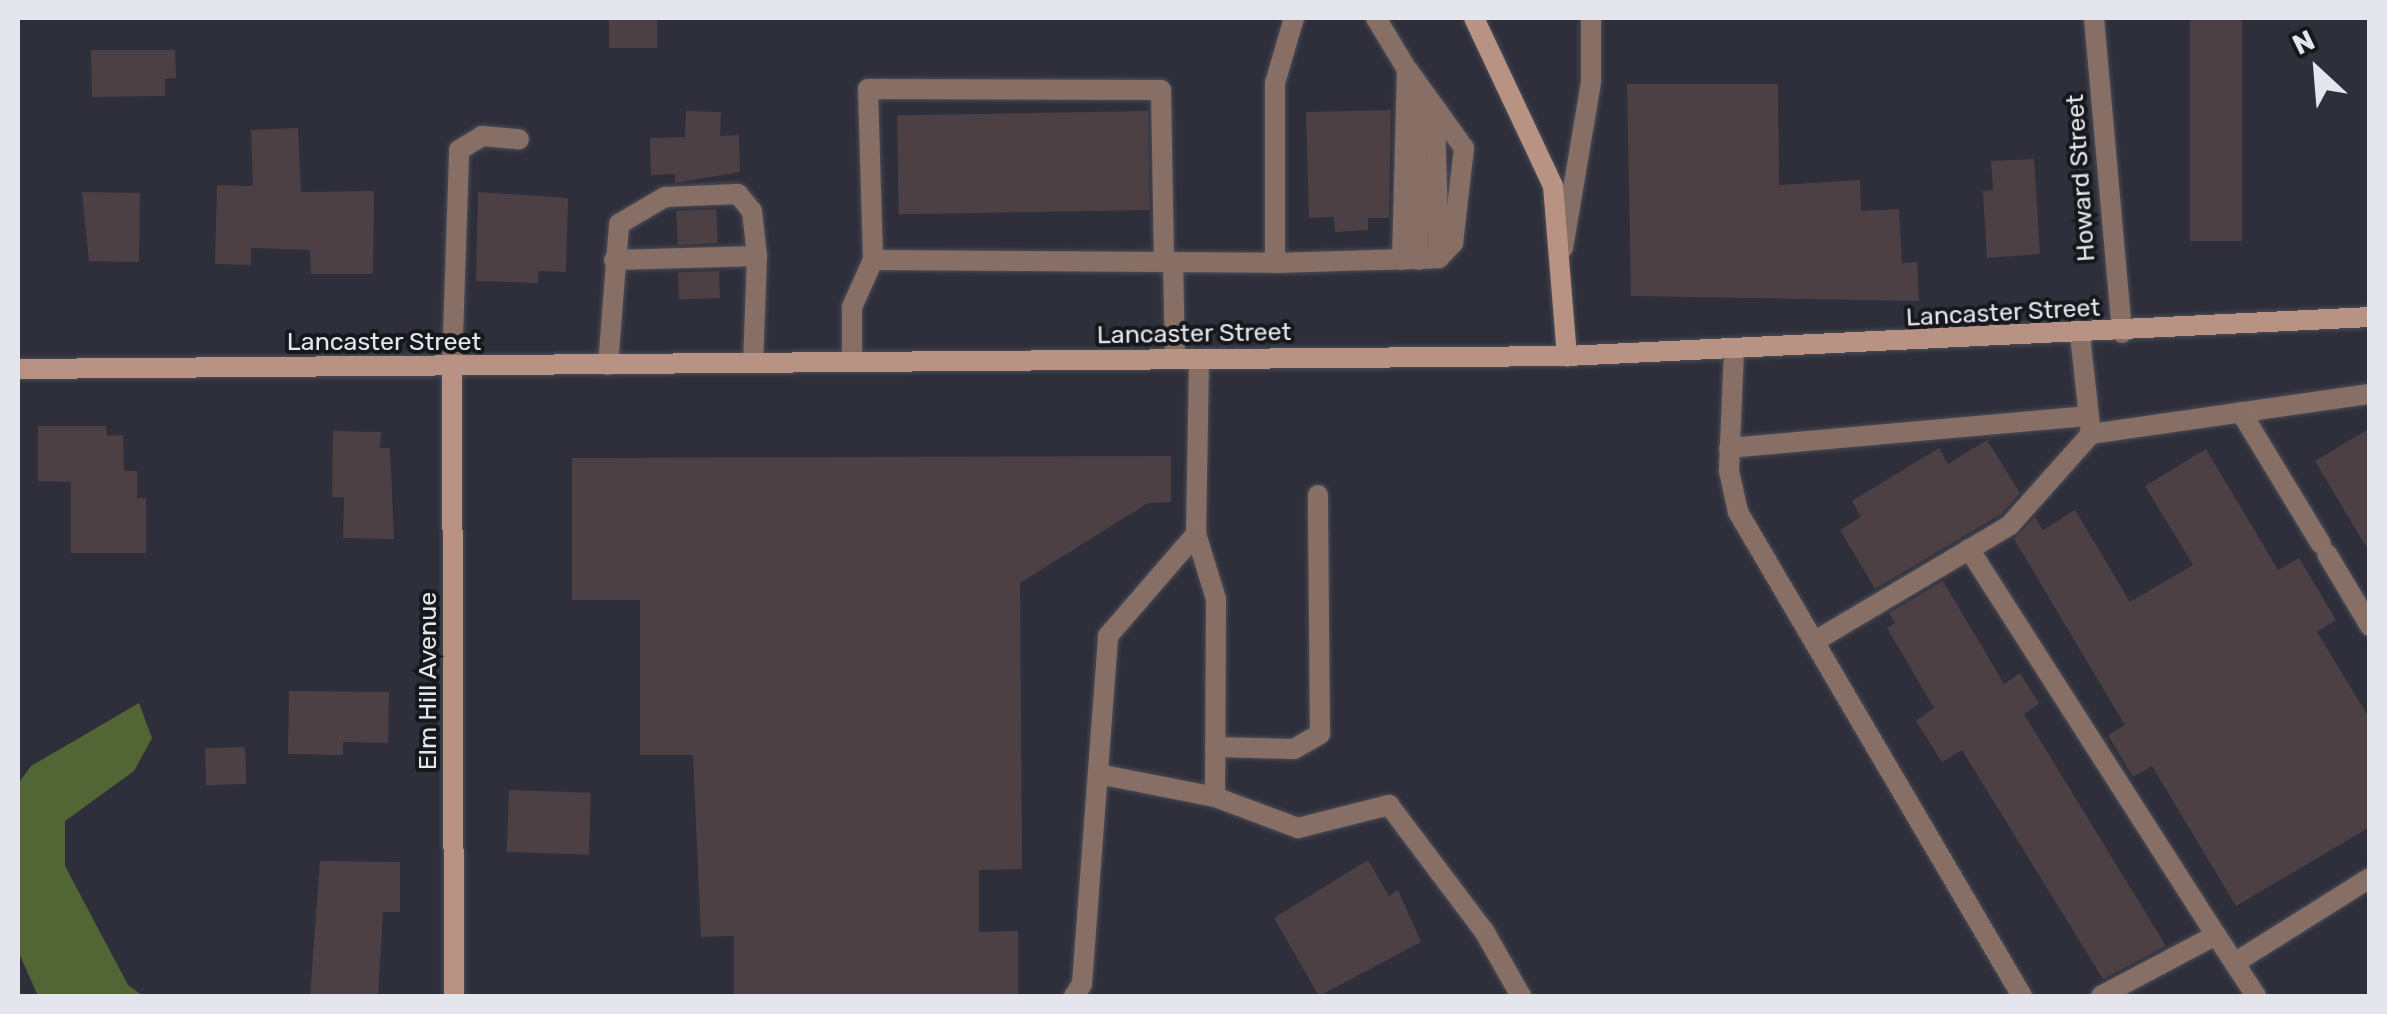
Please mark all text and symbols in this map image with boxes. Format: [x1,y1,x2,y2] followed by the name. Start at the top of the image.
[2267,20,2367,120] north arrow
[2287,23,2320,62] text: N
[2060,93,2102,263] street label: Howard Street
[1905,293,2101,333] street label: Lancaster Street
[1096,317,1292,351] street label: Lancaster Street
[286,327,482,357] street label: Lancaster Street
[413,591,443,771] street label: Elm Hill Avenue

